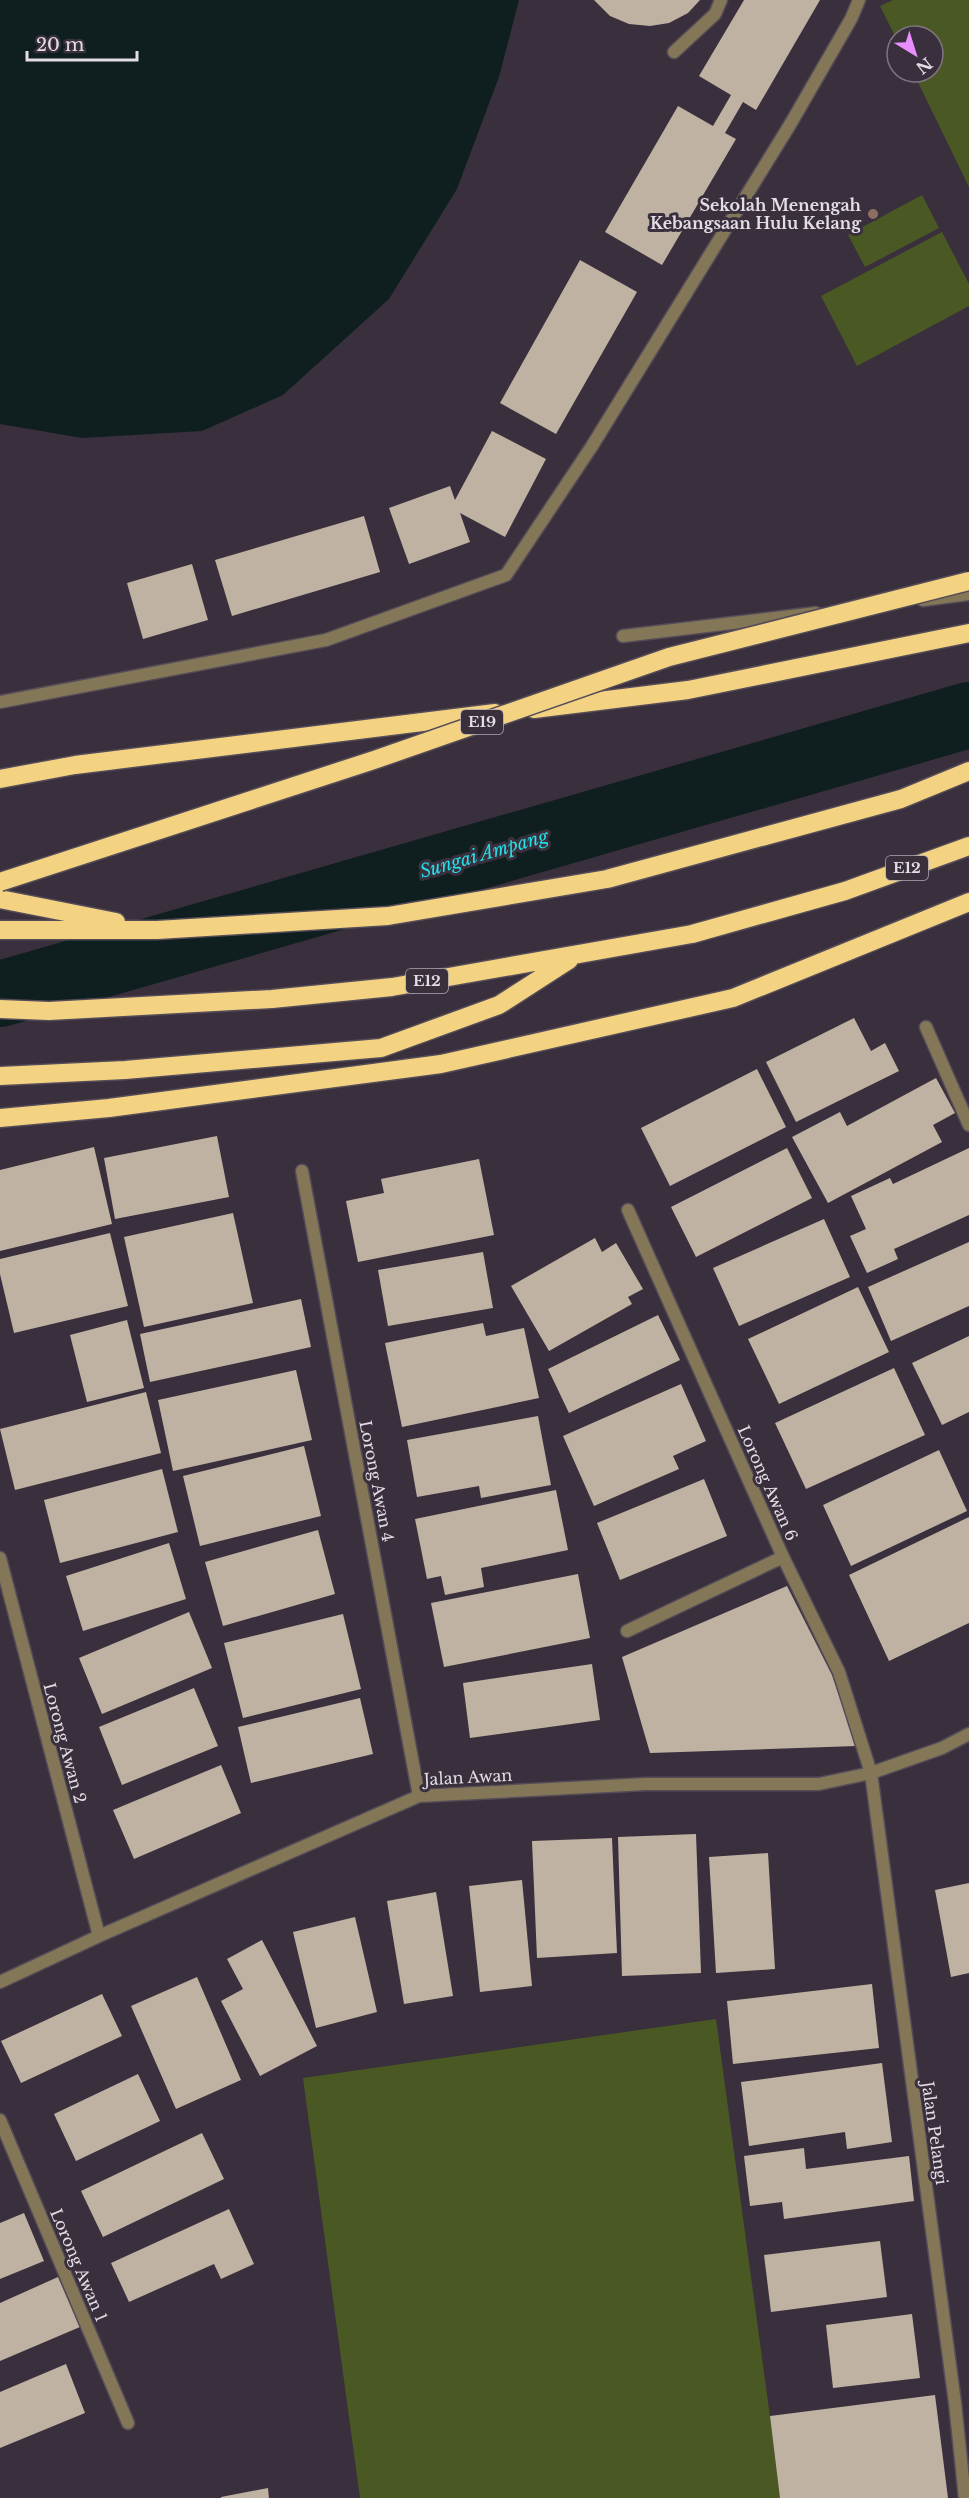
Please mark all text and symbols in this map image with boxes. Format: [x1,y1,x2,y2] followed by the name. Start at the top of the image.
[27,24,136,62] scale bar
[885,24,945,84] north arrow
[36,34,84,56] text: 20 m
[912,53,936,78] text: N
[650,195,862,233] place label: Sekolah Menengah Kebangsaan Hulu Kelang
[866,207,880,221] marker: Sekolah Menengah Kebangsaan Hulu Kelang
[461,710,503,734] road number: E19
[417,825,552,883] water label: Sungai Ampang
[886,856,928,880] road number: E12
[406,969,448,993] road number: E12
[355,1419,399,1543] street label: Lorong Awan 4
[734,1422,802,1544] street label: Lorong Awan 6
[39,1681,91,1805] street label: Lorong Awan 2
[421,1765,513,1789] street label: Jalan Awan
[918,2078,952,2186] street label: Jalan Pelangi
[46,2205,112,2325] street label: Lorong Awan 1

